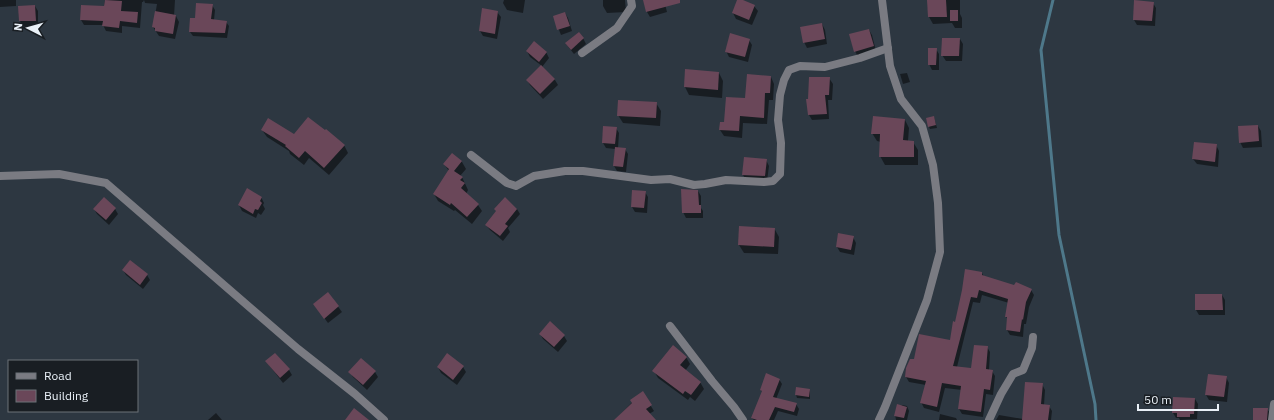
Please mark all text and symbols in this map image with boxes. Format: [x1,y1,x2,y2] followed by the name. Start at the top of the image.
[8,8,48,48] north arrow
[11,22,25,32] text: N
[8,360,138,412] legend
[44,368,72,383] text: Road
[1138,386,1218,412] scale bar
[44,388,89,403] text: Building
[1144,392,1172,407] text: 50 m

